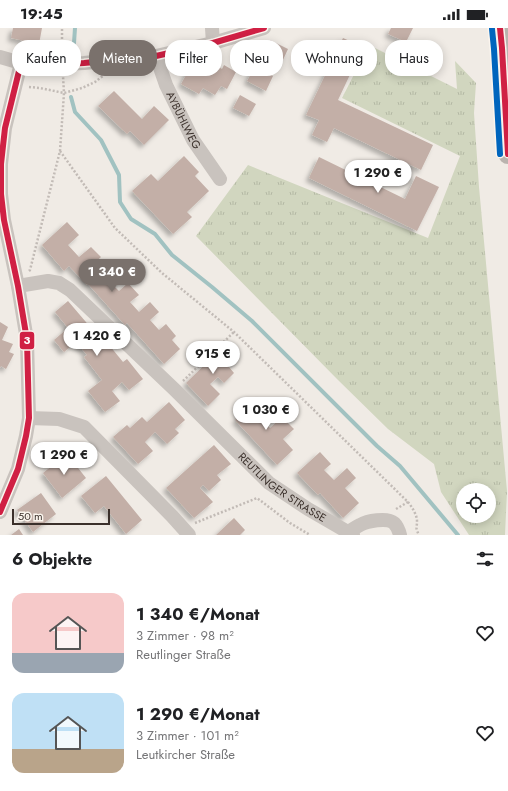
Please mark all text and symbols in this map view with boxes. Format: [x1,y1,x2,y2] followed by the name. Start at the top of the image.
[20,3,63,25] text: 19:45
[12,40,81,76] chip: Kaufen
[89,40,157,76] chip: Mieten
[165,40,222,76] chip: Filter
[230,40,283,76] chip: Neu
[291,40,377,76] chip: Wohnung
[385,40,443,76] chip: Haus
[162,89,205,153] street label: AYBÜHLWEG
[341,160,415,194] pin: 1 290 €
[354,163,402,182] text: 1 290 €
[75,259,149,293] pin: 1 340 €
[88,262,136,281] text: 1 340 €
[60,323,134,357] pin: 1 420 €
[72,326,122,345] text: 1 420 €
[19,331,35,350] line badge: 3
[24,332,31,348] text: 3
[185,341,241,375] pin: 915 €
[195,344,231,363] text: 915 €
[229,397,303,431] pin: 1 030 €
[242,400,290,419] text: 1 030 €
[27,442,101,476] pin: 1 290 €
[40,445,88,464] text: 1 290 €
[235,449,329,526] street label: REUTLINGER STRASSE
[456,483,496,523] map controls
[456,483,496,523] button: locate
[12,507,110,526] scale bar
[18,508,43,524] text: 50 m
[12,547,92,571] text: 6 Objekte
[474,548,496,570] icon: filters
[136,602,260,626] text: 1 340 €/Monat
[44,609,92,657] icon: home
[474,622,496,644] icon: heart
[136,626,234,645] text: 3 Zimmer · 98 m²
[136,645,231,664] text: Reutlinger Straße
[136,702,260,726] text: 1 290 €/Monat
[44,709,92,757] icon: home
[474,722,496,744] icon: heart
[136,726,239,745] text: 3 Zimmer · 101 m²
[136,745,235,764] text: Leutkircher Straße

